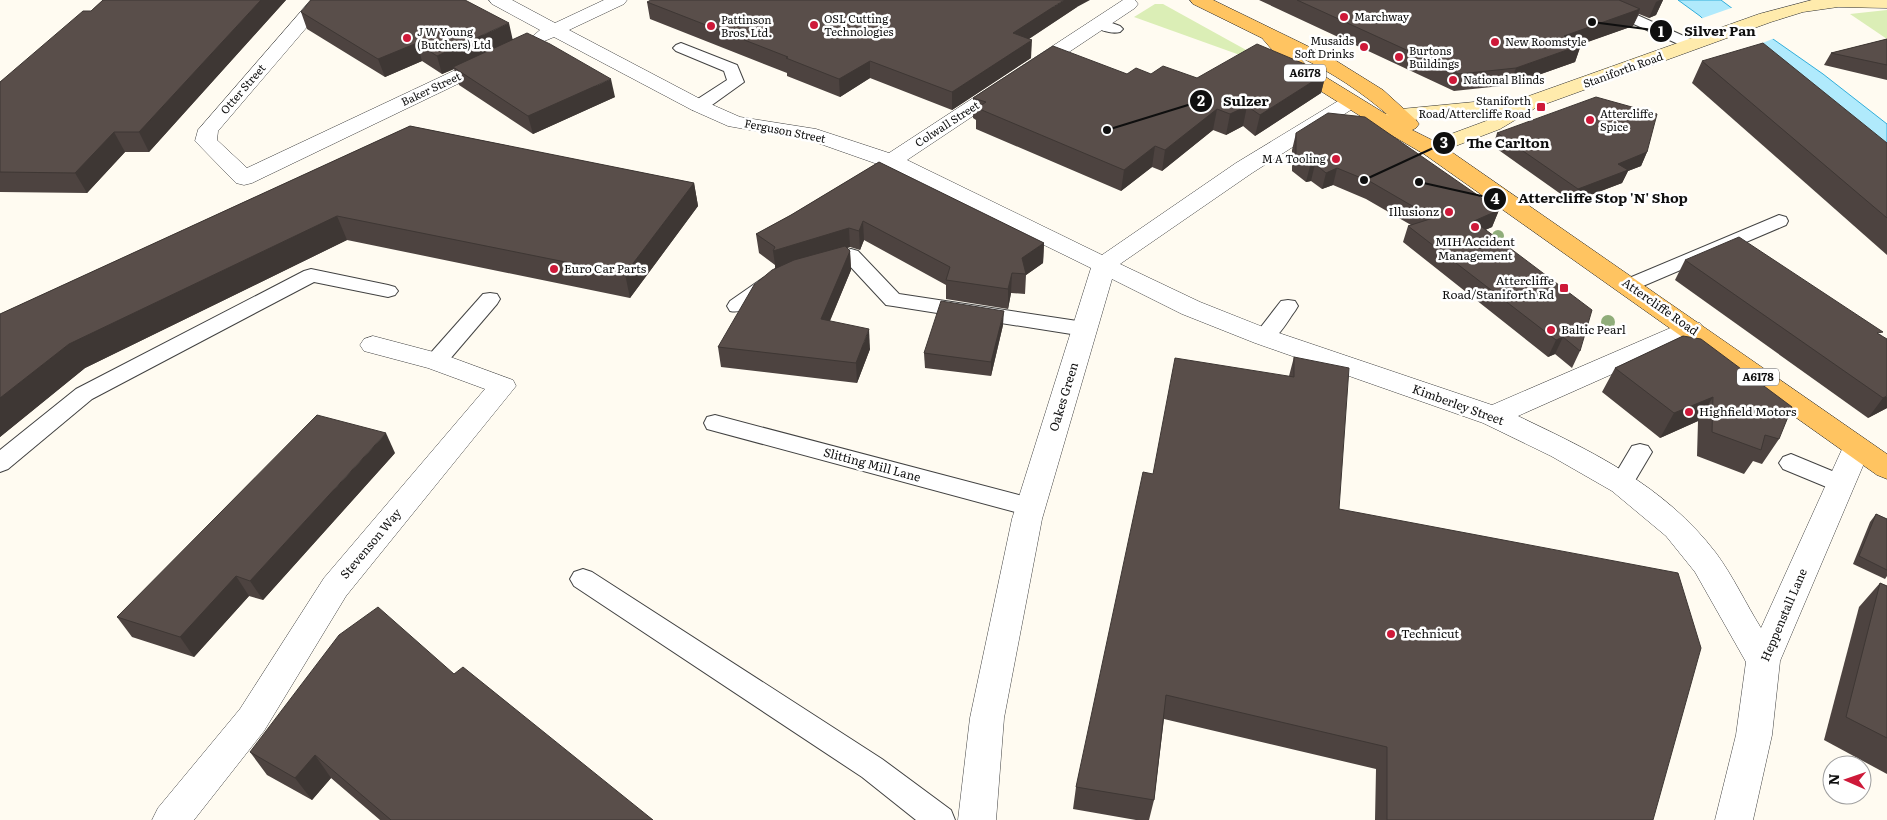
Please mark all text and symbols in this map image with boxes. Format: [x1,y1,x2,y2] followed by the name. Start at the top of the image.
[1354,8,1410,24] place label: Marchway
[824,10,894,39] place label: OSL Cutting Technologies
[721,11,772,40] place label: Pattinson Bros. Ltd.
[1338,11,1350,23] marker: Marchway
[1649,17,1765,46] callout: Silver Pan
[808,19,820,31] marker: OSL Cutting Technologies
[1658,19,1664,42] text: 1
[705,20,717,32] marker: Pattinson Bros. Ltd.
[1684,20,1756,40] text: Silver Pan
[417,23,491,52] place label: J W Young (Butchers) Ltd
[401,32,413,44] marker: J W Young (Butchers) Ltd
[1294,32,1354,61] place label: Musaids Soft Drinks
[1505,33,1587,49] place label: New Roomstyle
[1489,36,1501,48] marker: New Roomstyle
[1358,41,1370,53] marker: Musaids Soft Drinks
[1409,42,1459,71] place label: Burtons Buildings
[1581,47,1665,91] street label: Staniforth Road
[1393,51,1405,63] marker: Burtons Buildings
[216,59,269,117] street label: Otter Street
[1284,64,1326,82] road number: A6178
[398,67,464,109] street label: Baker Street
[1463,71,1544,87] place label: National Blinds
[1447,74,1459,86] marker: National Blinds
[1188,87,1279,116] callout: Sulzer
[1197,88,1205,111] text: 2
[1223,90,1269,110] text: Sulzer
[1418,92,1531,121] place label: Staniforth Road/Attercliffe Road
[911,96,982,150] street label: Colwall Street
[1535,101,1547,113] marker: Staniforth Road/Attercliffe Road
[1600,105,1654,134] place label: Attercliffe Spice
[743,114,828,146] street label: Ferguson Street
[1584,114,1596,126] marker: Attercliffe Spice
[1431,129,1559,158] callout: The Carlton
[1440,130,1448,153] text: 3
[1467,132,1550,152] text: The Carlton
[1262,150,1327,166] place label: M A Tooling
[1330,153,1342,165] marker: M A Tooling
[1483,184,1697,213] callout: Attercliffe Stop 'N' Shop
[1490,186,1500,209] text: 4
[1518,187,1688,207] text: Attercliffe Stop 'N' Shop
[1389,202,1439,220] place label: Illusionz
[1443,206,1455,218] marker: Illusionz
[1469,221,1481,233] marker: MIH Accident Management
[1435,232,1515,264] place label: MIH Accident Management
[564,259,647,277] place label: Euro Car Parts
[548,263,560,275] marker: Euro Car Parts
[1442,271,1555,303] place label: Attercliffe Road/Staniforth Rd
[1619,273,1703,340] street label: Attercliffe Road
[1558,282,1570,294] marker: Attercliffe Road/Staniforth Rd
[1561,320,1626,338] place label: Baltic Pearl
[1545,324,1557,336] marker: Baltic Pearl
[1044,360,1082,434] street label: Oakes Green
[1737,368,1779,386] road number: A6178
[1410,379,1507,429] street label: Kimberley Street
[1699,402,1797,420] place label: Highfield Motors
[1683,406,1695,418] marker: Highfield Motors
[822,442,923,486] street label: Slitting Mill Lane
[335,504,405,582] street label: Stevenson Way
[1755,565,1811,664] street label: Heppenstall Lane
[1401,624,1459,642] place label: Technicut
[1385,628,1397,640] marker: Technicut
[1822,755,1872,805] north arrow
[1823,773,1843,786] text: N

